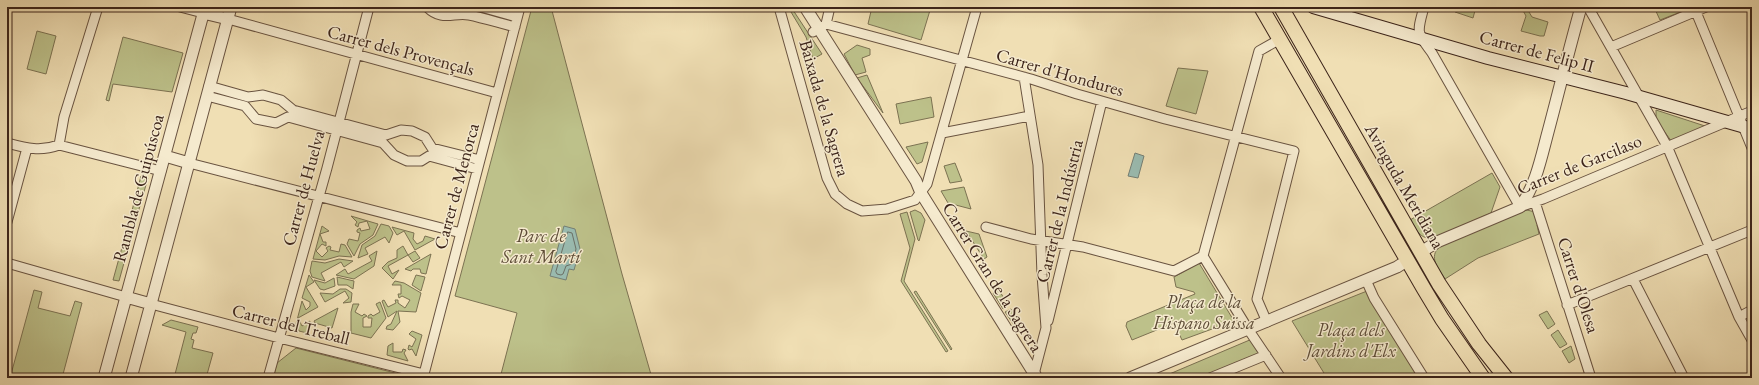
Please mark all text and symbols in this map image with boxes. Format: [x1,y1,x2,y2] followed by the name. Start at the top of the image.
[325,19,477,81] street label: Carrer dels Provençals
[1477,25,1597,77] street label: Carrer de Felip II
[794,37,856,180] street label: Baixada de la Sagrera
[993,43,1127,101] street label: Carrer d'Hondures
[107,111,169,264] street label: Rambla de Guipúscoa
[1359,118,1451,253] street label: Avinguda Meridiana
[428,120,484,252] street label: Carrer de Menorca
[277,127,330,248] street label: Carrer de Huelva
[1513,128,1645,200] street label: Carrer de Garcilaso
[1030,136,1088,285] street label: Carrer de la Indústria
[938,198,1049,357] street label: Carrer Gran de la Sagrera
[501,224,582,268] park label: Parc de Sant Martí
[1553,234,1606,337] street label: Carrer d'Olesa
[1152,290,1255,335] park label: Plaça de la Hispano Suïssa
[230,298,352,350] street label: Carrer del Treball
[1302,318,1397,362] park label: Plaça dels Jardins d'Elx

